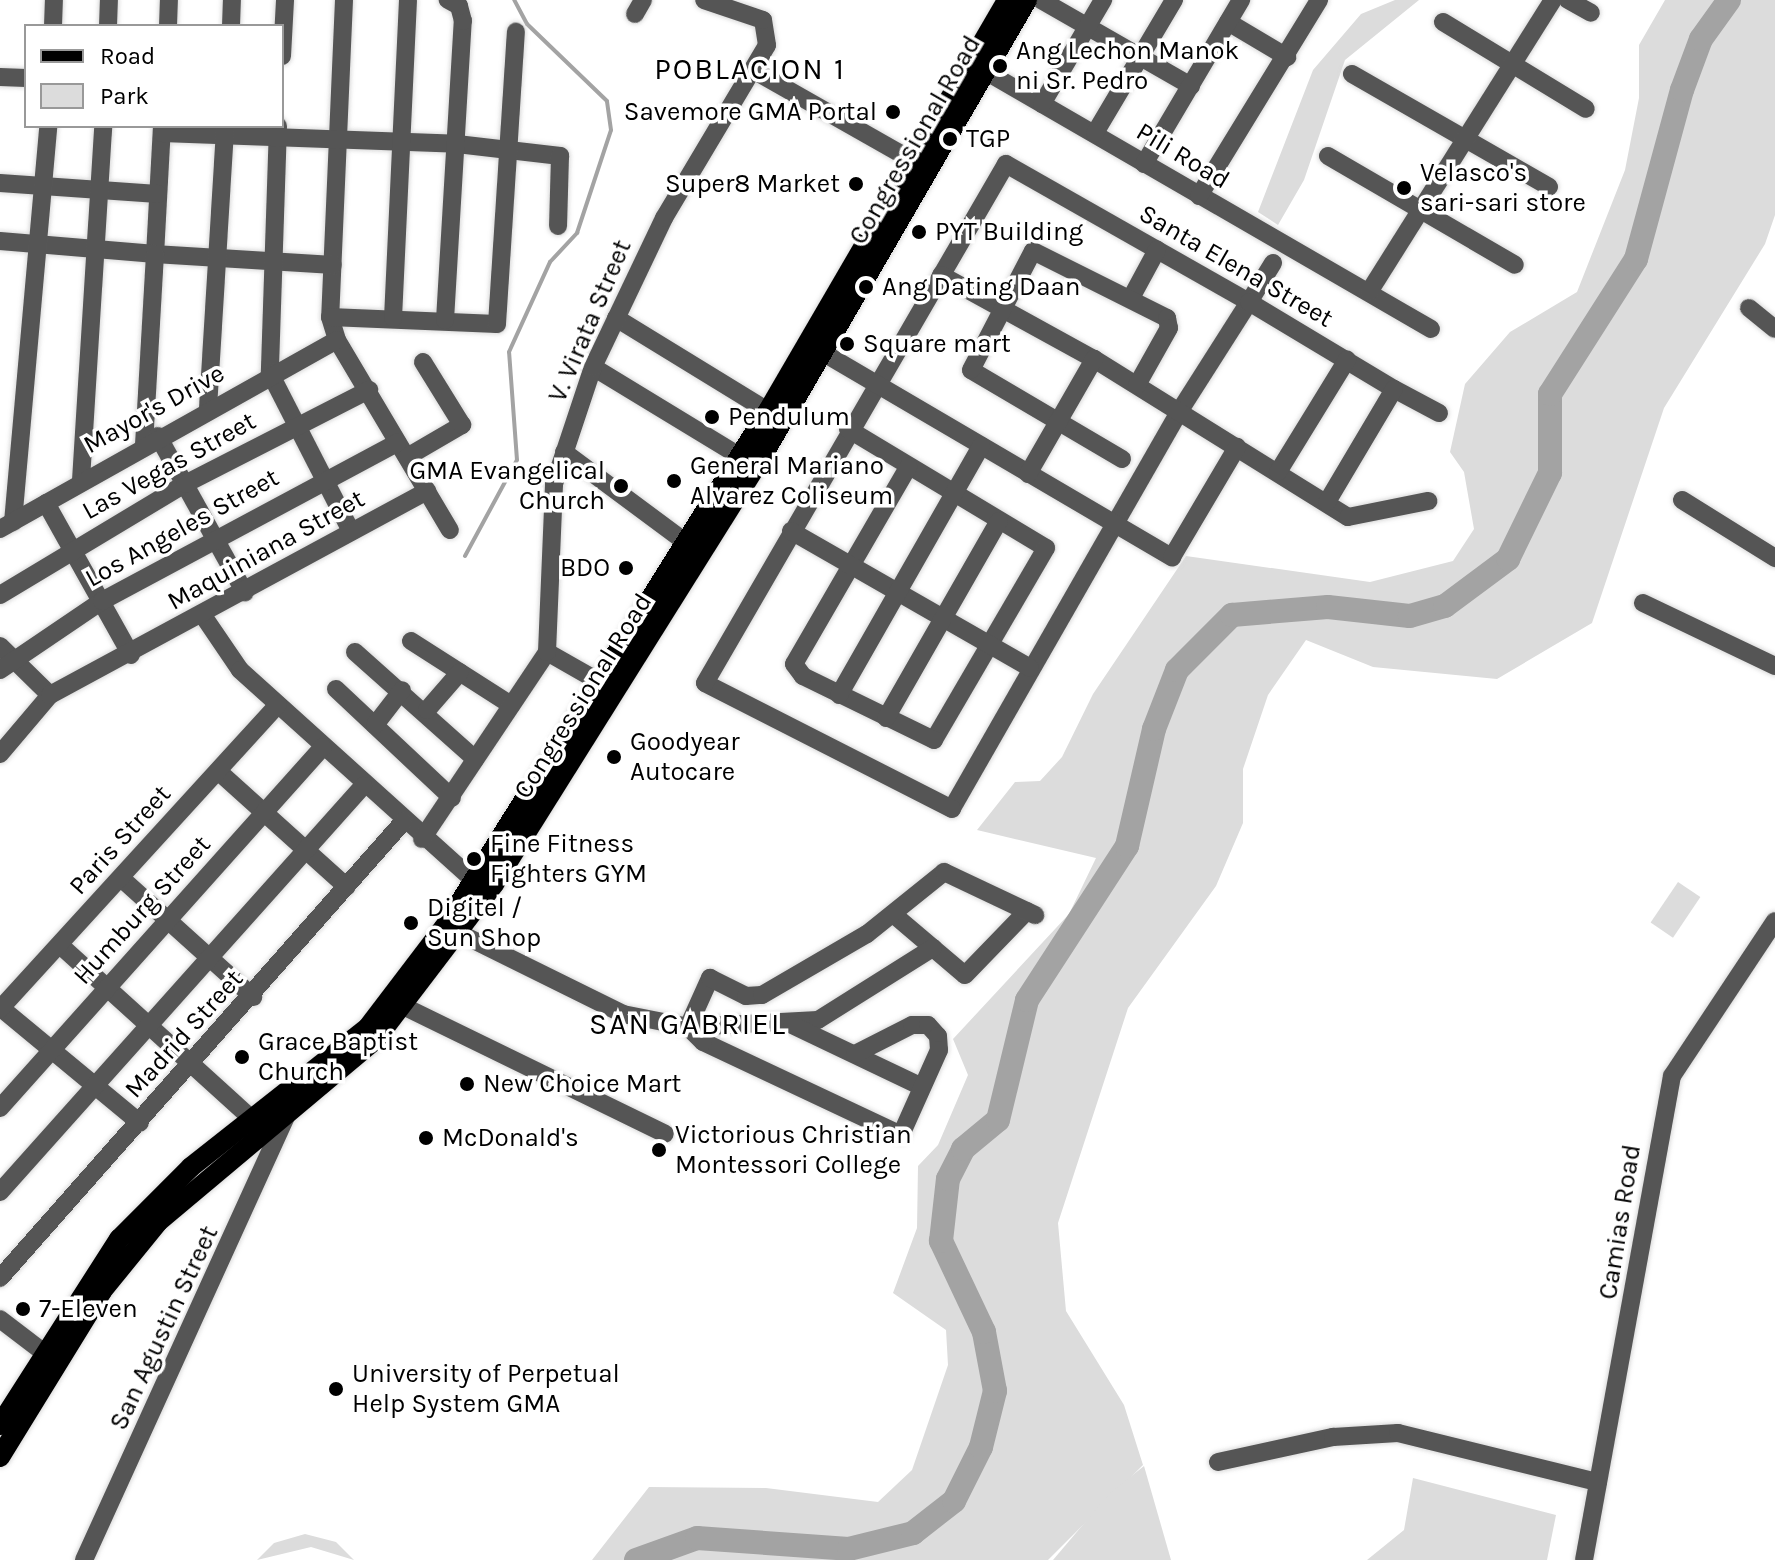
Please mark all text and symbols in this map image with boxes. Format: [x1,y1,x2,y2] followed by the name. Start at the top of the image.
[24,24,284,128] legend
[843,30,987,250] street label: Congressional Road
[1016,35,1239,96] place label: Ang Lechon Manok ni Sr. Pedro
[100,42,155,70] text: Road
[654,51,846,87] district label: POBLACION 1
[991,57,1009,75] marker: Ang Lechon Manok ni Sr. Pedro
[100,82,149,110] text: Park
[624,96,877,128] place label: Savemore GMA Portal
[884,103,902,121] marker: Savemore GMA Portal
[1131,116,1235,196] street label: Pili Road
[966,123,1010,155] place label: TGP
[941,130,959,148] marker: TGP
[1420,157,1586,218] place label: Velasco's sari-sari store
[665,168,840,200] place label: Super8 Market
[847,175,865,193] marker: Super8 Market
[1395,179,1413,197] marker: Velasco's sari-sari store
[1133,198,1339,334] street label: Santa Elena Street
[935,216,1083,248] place label: PYT Building
[910,223,928,241] marker: PYT Building
[542,235,638,407] street label: V. Virata Street
[882,271,1080,303] place label: Ang Dating Daan
[857,278,875,296] marker: Ang Dating Daan
[863,328,1011,360] place label: Square mart
[838,335,856,353] marker: Square mart
[78,358,230,460] street label: Mayor's Drive
[728,401,850,433] place label: Pendulum
[77,405,261,527] street label: Las Vegas Street
[703,408,721,426] marker: Pendulum
[690,450,893,512] place label: General Mariano Alvarez Coliseum
[409,455,605,516] place label: GMA Evangelical Church
[80,462,284,594] street label: Los Angeles Street
[665,472,683,490] marker: General Mariano Alvarez Coliseum
[612,477,630,495] marker: GMA Evangelical Church
[162,483,370,617] street label: Maquiniana Street
[560,552,610,584] place label: BDO
[617,559,635,577] marker: BDO
[507,588,659,804] street label: Congressional Road
[630,726,740,788] place label: Goodyear Autocare
[605,748,623,766] marker: Goodyear Autocare
[63,779,177,901] street label: Paris Street
[490,828,647,890] place label: Fine Fitness Fighters GYM
[67,829,217,991] street label: Humburg Street
[465,850,483,868] marker: Fine Fitness Fighters GYM
[427,892,541,954] place label: Digitel / Sun Shop
[402,914,420,932] marker: Digitel / Sun Shop
[118,963,250,1105] street label: Madrid Street
[589,1006,787,1042] district label: SAN GABRIEL
[258,1026,418,1088] place label: Grace Baptist Church
[233,1048,251,1066] marker: Grace Baptist Church
[483,1068,681,1100] place label: New Choice Mart
[458,1075,476,1093] marker: New Choice Mart
[675,1119,912,1180] place label: Victorious Christian Montessori College
[442,1122,579,1154] place label: McDonald's
[417,1129,435,1147] marker: McDonald's
[650,1141,668,1159] marker: Victorious Christian Montessori College
[1592,1142,1648,1302] street label: Camias Road
[103,1221,225,1435] street label: San Agustin Street
[39,1293,138,1325] place label: 7-Eleven
[14,1300,32,1318] marker: 7-Eleven
[352,1358,620,1420] place label: University of Perpetual Help System GMA
[327,1380,345,1398] marker: University of Perpetual Help System GMA

